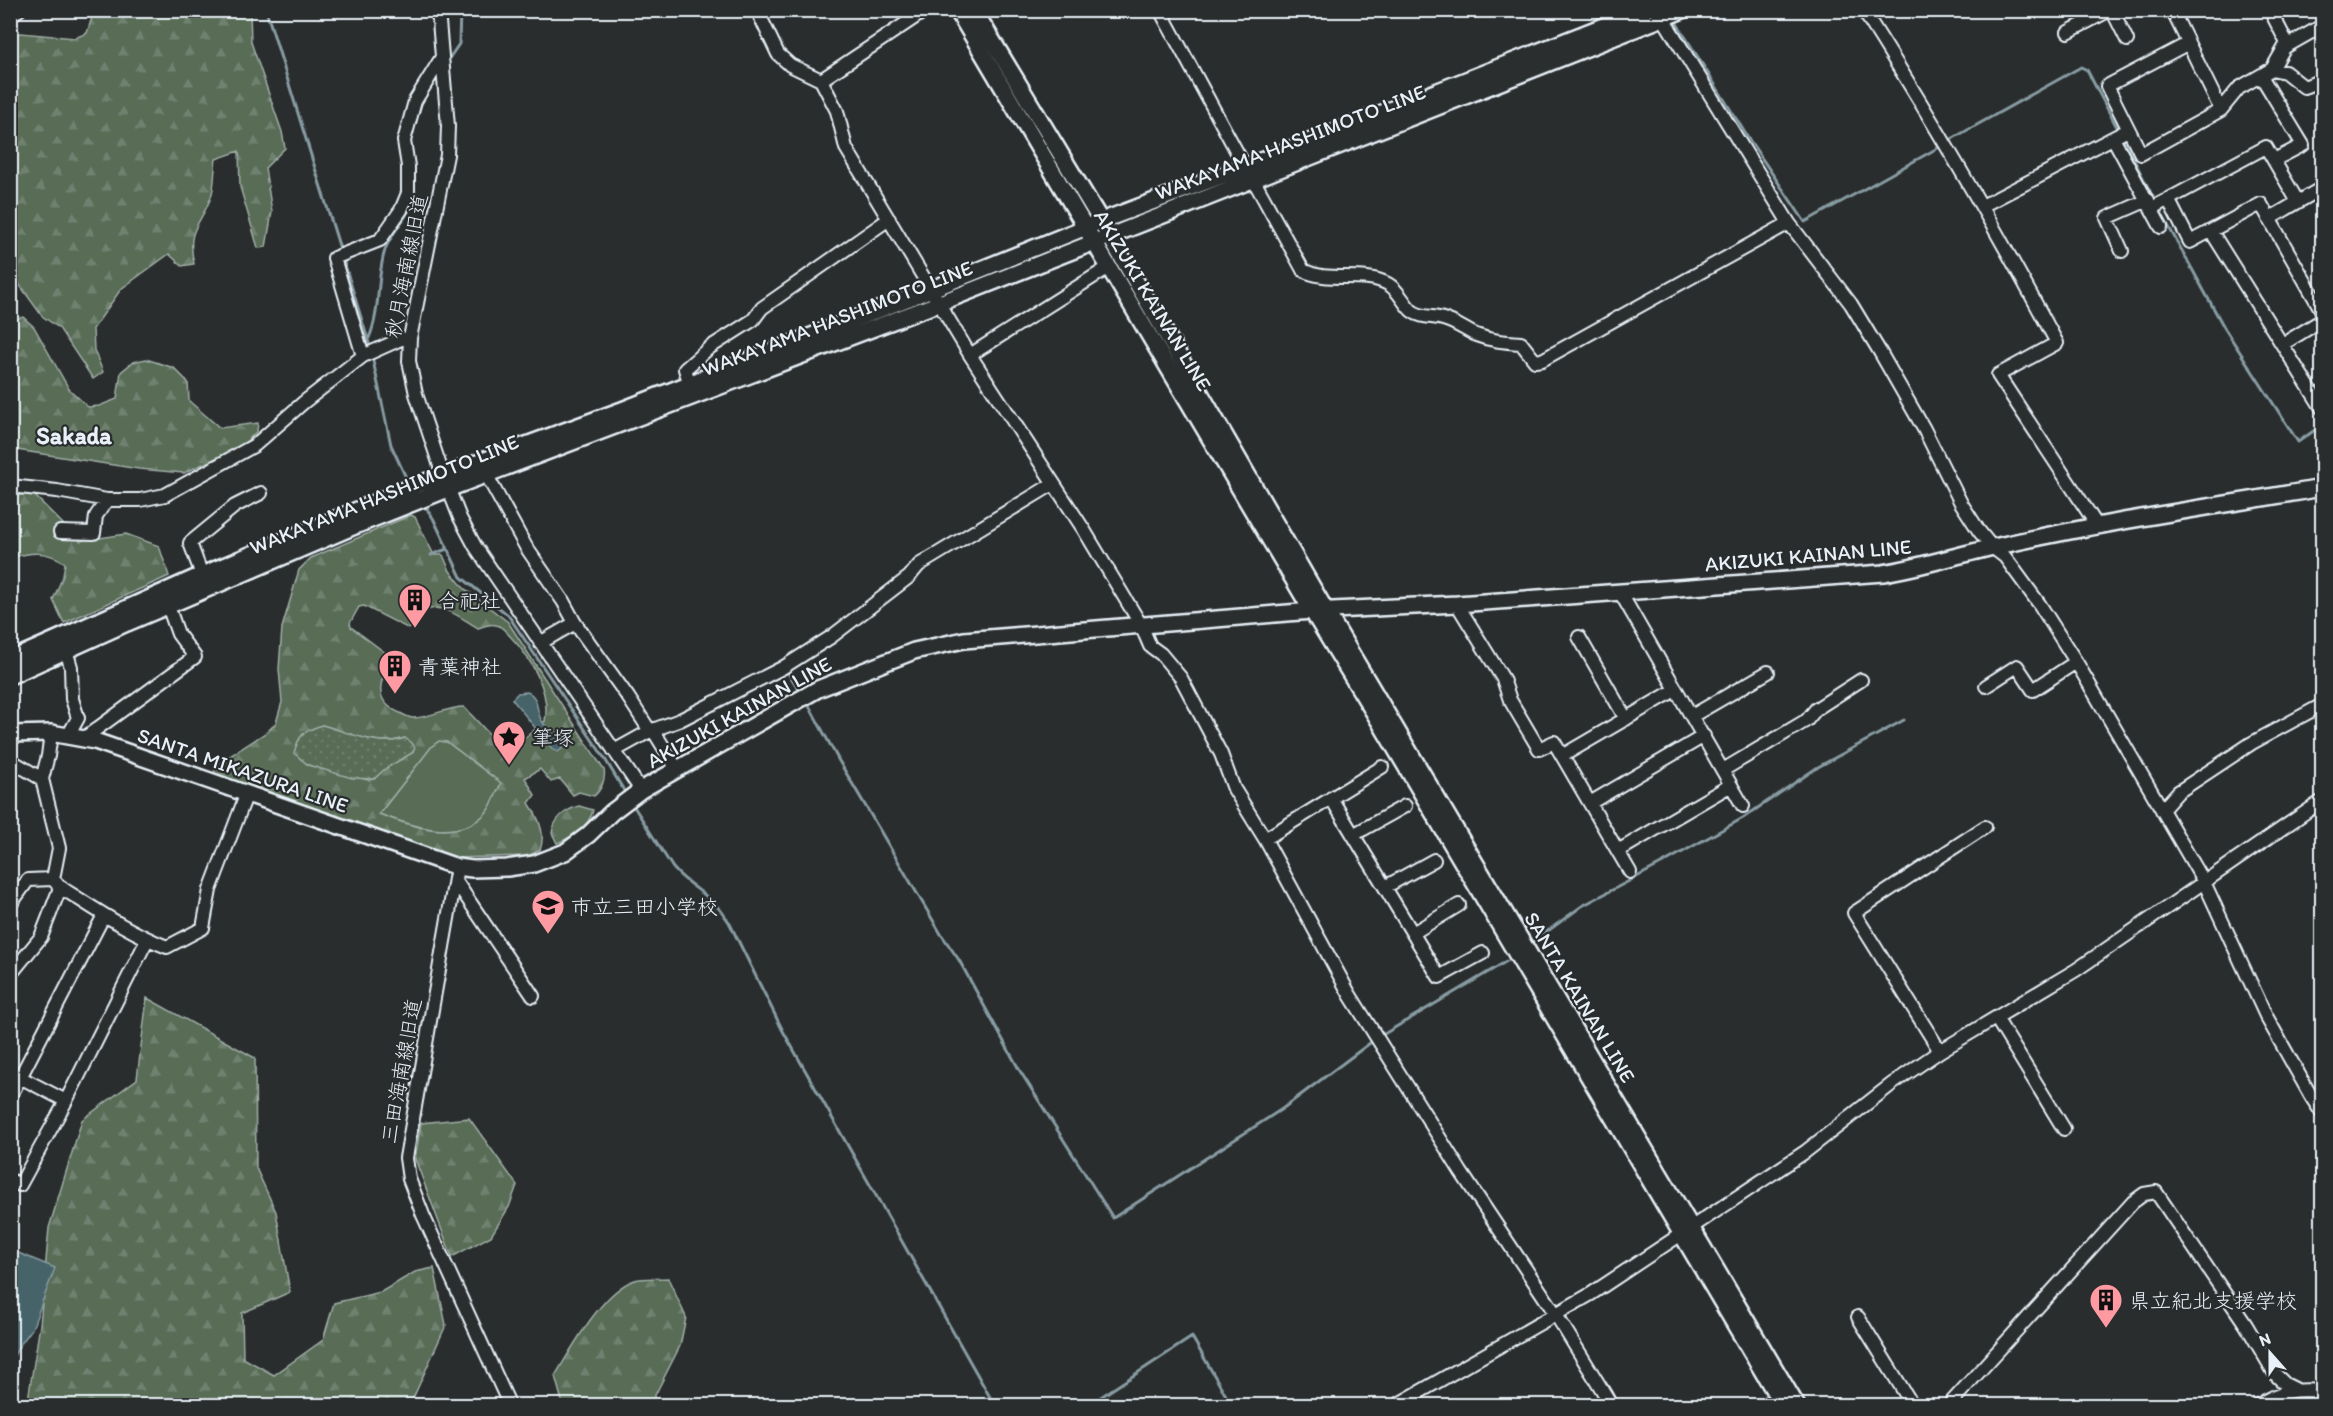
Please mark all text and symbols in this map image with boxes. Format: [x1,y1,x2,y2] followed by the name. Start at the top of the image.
[1151,79,1429,205] street label: WAKAYAMA HASHIMOTO LINE
[380,191,432,341] street label: 秋月海南線旧道
[1089,205,1217,395] street label: AKIZUKI KAINAN LINE
[698,255,976,381] street label: WAKAYAMA HASHIMOTO LINE
[36,421,112,450] district label: Sakada
[246,428,522,560] street label: WAKAYAMA HASHIMOTO LINE
[1704,534,1912,576] street label: AKIZUKI KAINAN LINE
[397,582,433,629] building icon: 合祀社
[438,588,501,613] place label: 合祀社
[377,648,413,695] building icon: 青葉神社
[642,651,836,773] street label: AKIZUKI KAINAN LINE
[418,654,502,679] place label: 青葉神社
[491,719,527,766] place icon: 筆塚
[134,722,352,818] street label: SANTA MIKAZURA LINE
[532,725,574,750] place label: 筆塚
[530,888,566,935] school or university icon: 市立三田小学校
[571,894,718,919] place label: 市立三田小学校
[1519,907,1641,1087] street label: SANTA KAINAN LINE
[376,996,426,1146] street label: 三田海南線旧道
[2088,1282,2124,1329] building icon: 県立紀北支援学校
[2129,1288,2297,1313] place label: 県立紀北支援学校
[2240,1323,2300,1383] north arrow
[2256,1329,2273,1350] text: N

